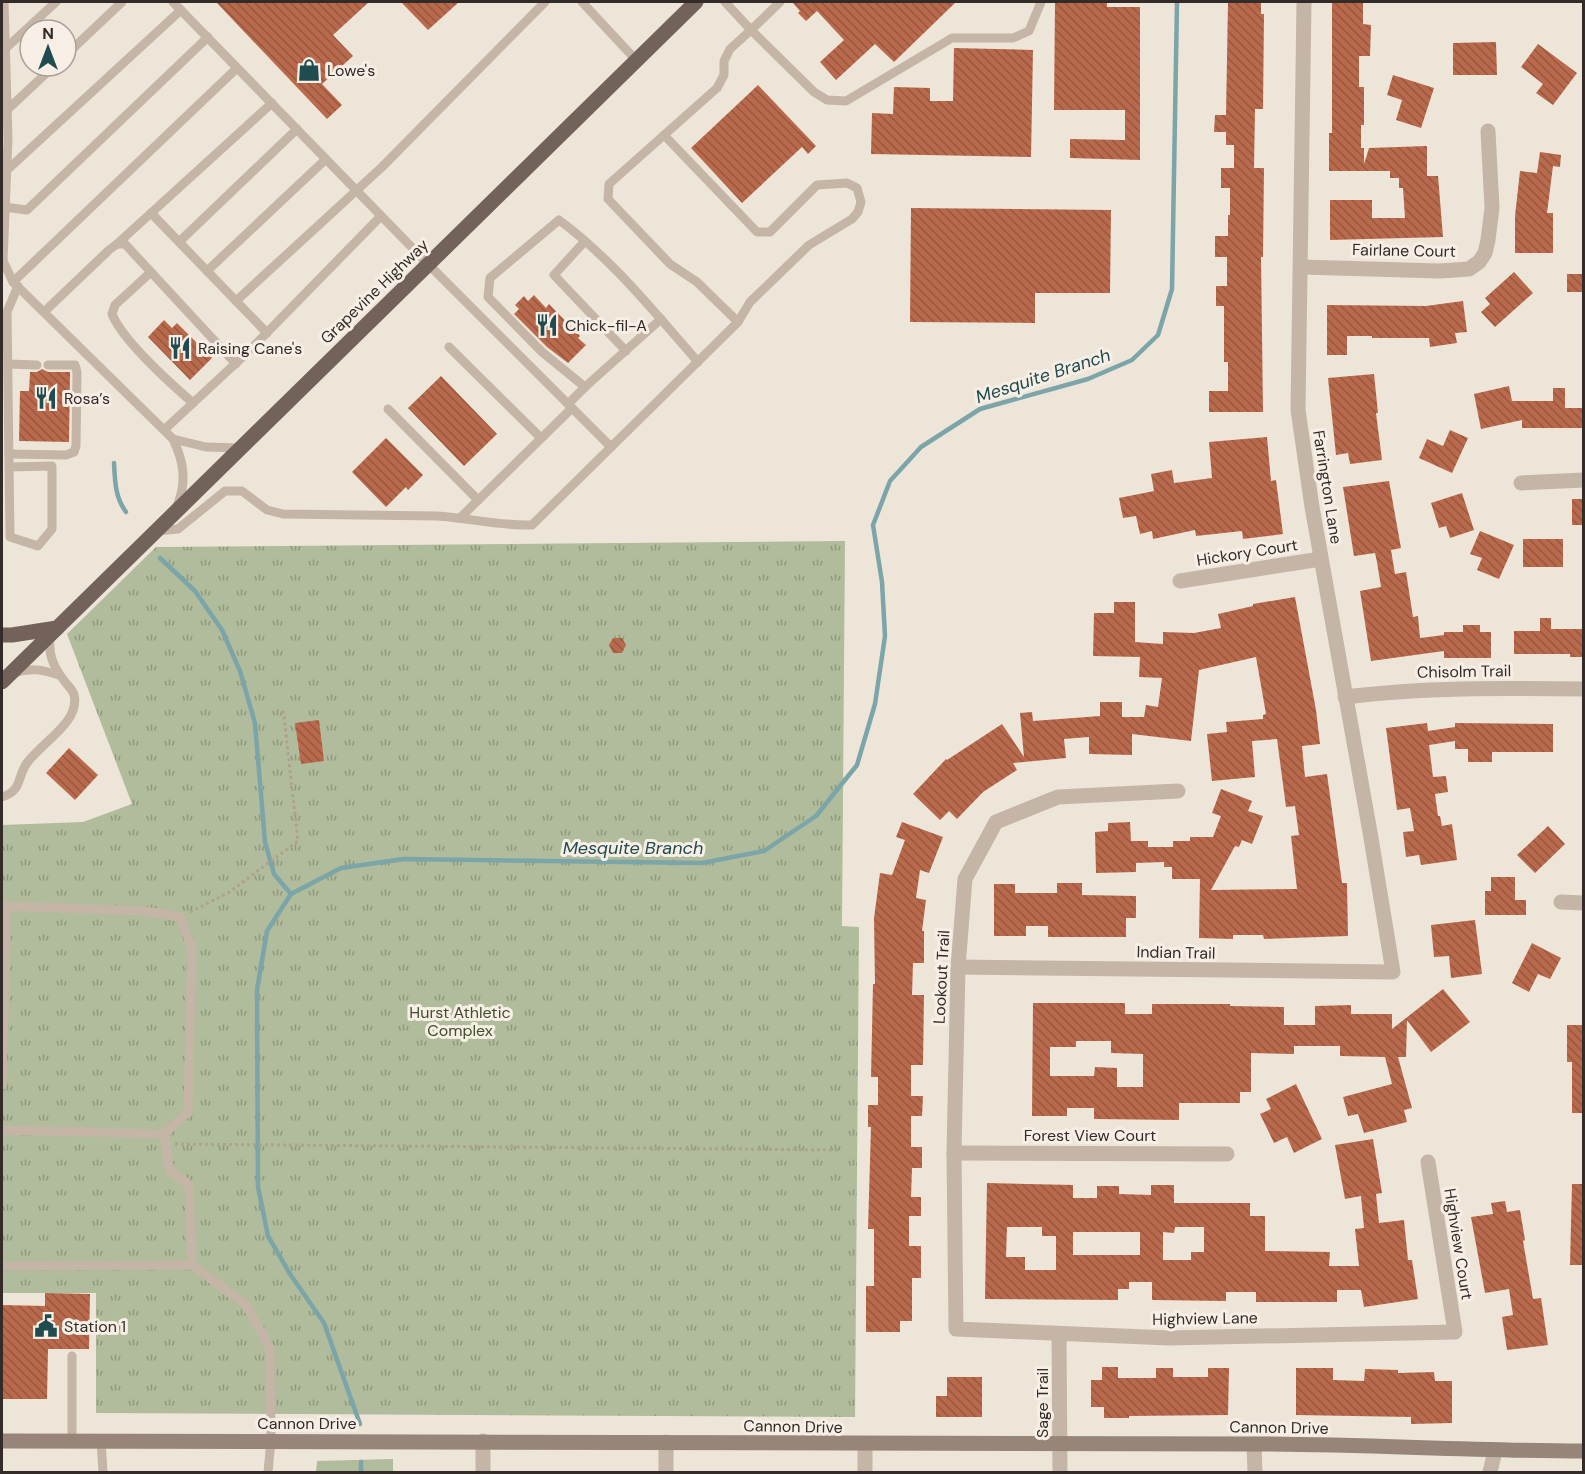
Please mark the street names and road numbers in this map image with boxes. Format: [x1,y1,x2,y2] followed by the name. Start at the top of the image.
[316,234,433,348] street label: Grapevine Highway
[1352,239,1456,262] street label: Fairlane Court
[1308,429,1347,545] street label: Farrington Lane
[1195,534,1299,571] street label: Hickory Court
[1417,660,1511,683] street label: Chisolm Trail
[929,930,954,1024] street label: Lookout Trail
[1136,941,1216,964] street label: Indian Trail
[1024,1125,1156,1146] street label: Forest View Court
[1439,1187,1478,1301] street label: Highview Court
[1152,1307,1258,1330] street label: Highview Lane
[1032,1368,1053,1438] street label: Sage Trail
[257,1413,357,1434] street label: Cannon Drive
[743,1415,843,1438] street label: Cannon Drive
[1229,1416,1329,1439] street label: Cannon Drive

